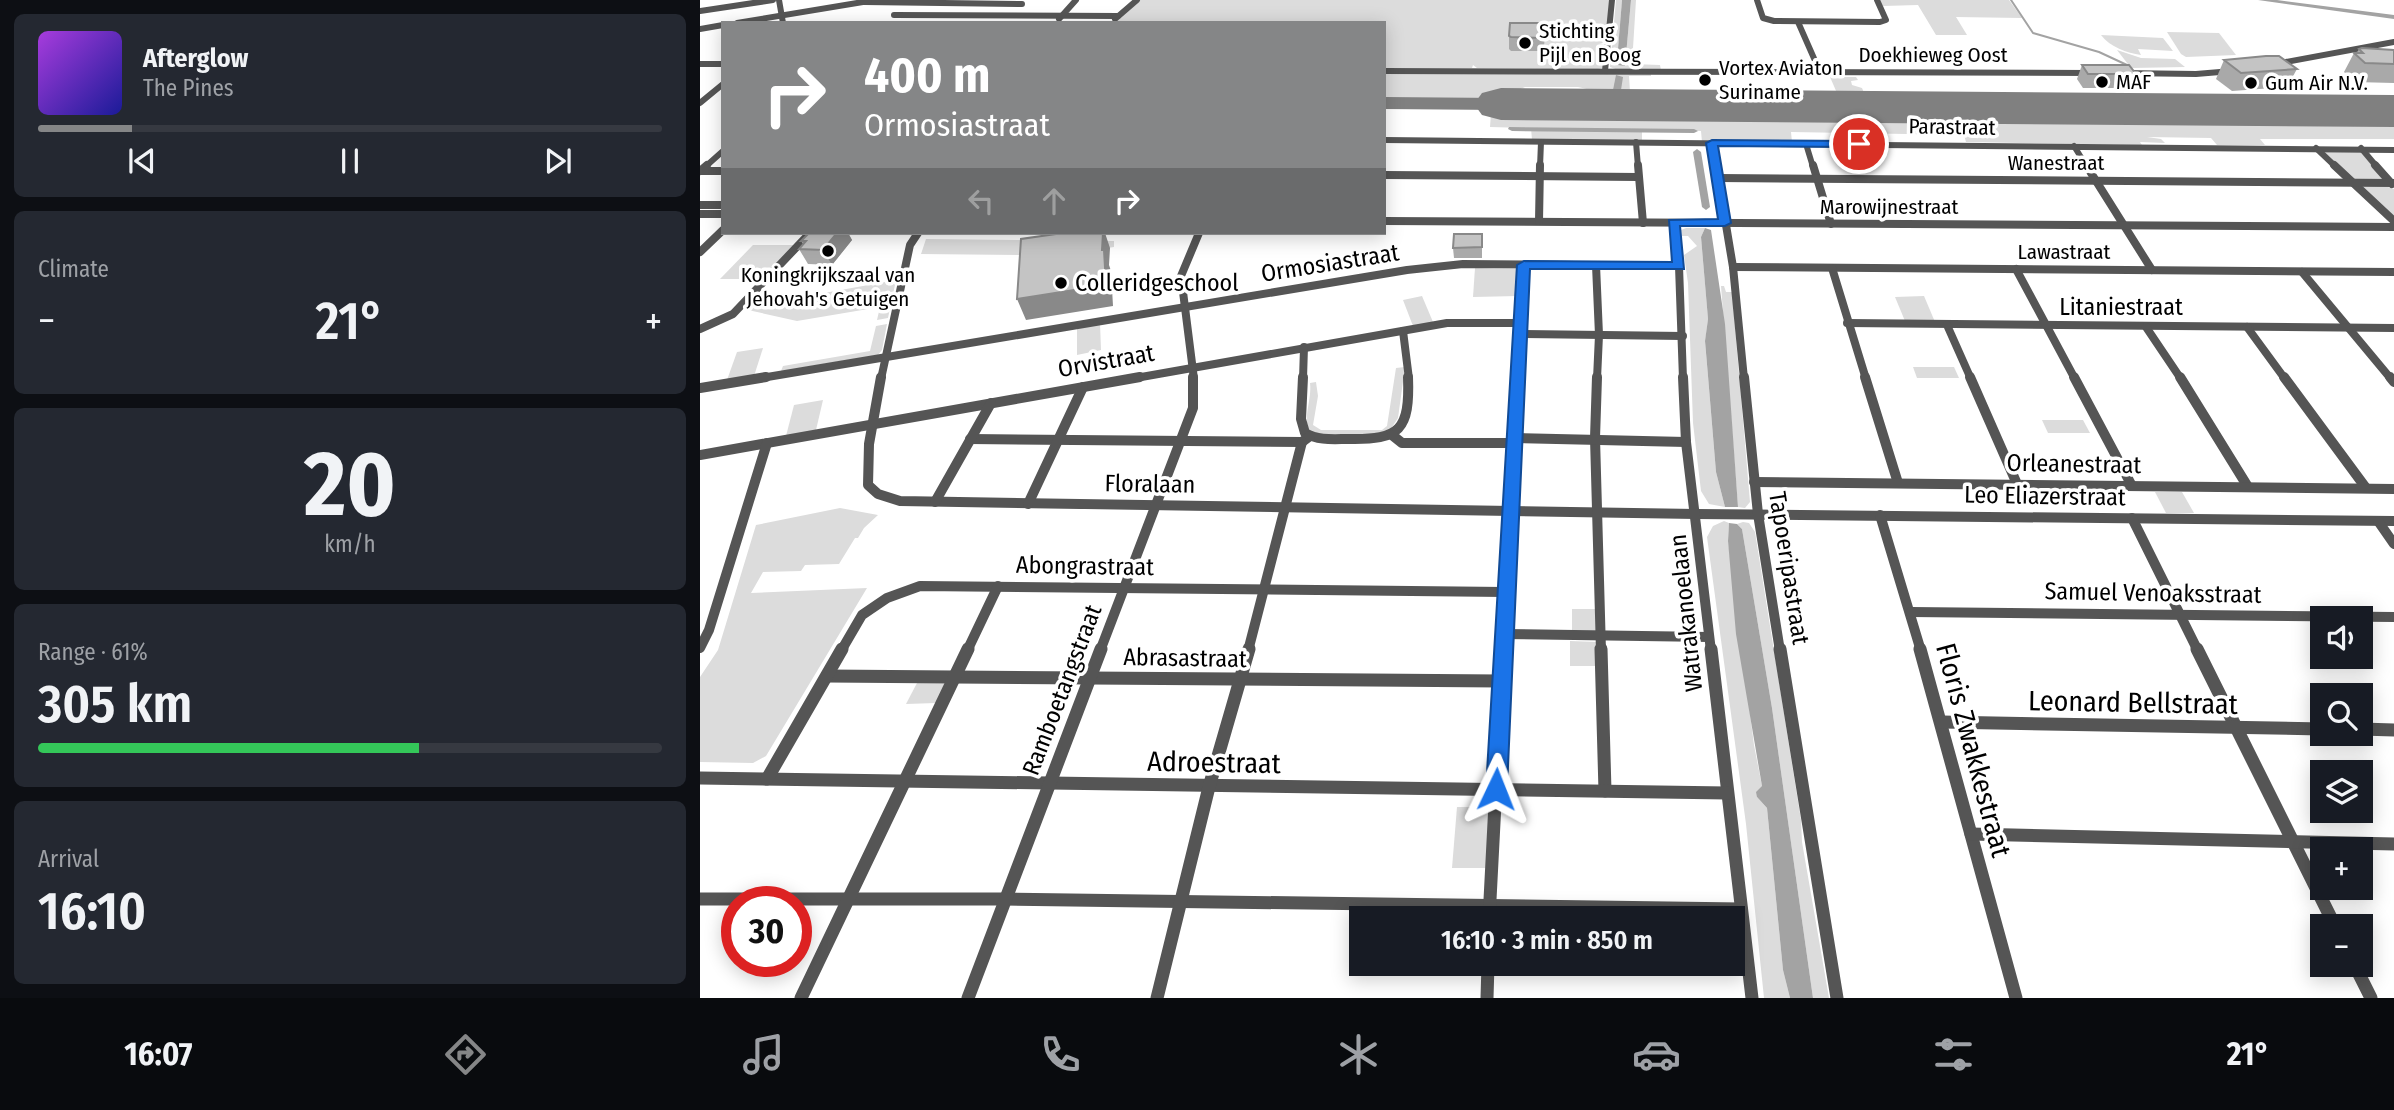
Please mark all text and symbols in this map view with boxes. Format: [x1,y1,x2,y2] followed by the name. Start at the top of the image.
[1539,18,1641,68] place label: Stichting Pijl en Boog
[1517,35,1533,51] marker: Stichting Pijl en Boog
[1858,42,2008,68] street label: Doekhieweg Oost
[143,43,248,74] text: Afterglow
[864,46,990,105] text: 400 m
[749,49,840,140] icon: right
[1719,55,1843,105] place label: Vortex Aviaton Suriname
[2116,69,2151,95] place label: MAF
[2265,70,2368,96] place label: Gum Air N.V.
[1697,72,1713,88] marker: Vortex Aviaton Suriname
[143,74,234,102] text: The Pines
[2094,74,2110,90] marker: MAF
[2243,75,2259,91] marker: Gum Air N.V.
[864,106,1050,144] text: Ormosiastraat
[1908,113,1996,141] street label: Parastraat
[1829,114,1889,174] pin
[1840,125,1878,163] icon: arrive
[123,142,161,180] icon: previous
[331,142,369,180] icon: pause
[539,142,577,180] icon: next
[2008,150,2104,176] street label: Wanestraat
[962,182,1000,220] icon: left
[1035,182,1073,220] icon: ahead
[1108,182,1146,220] icon: right
[1820,194,1958,220] street label: Marowijnestraat
[1259,238,1401,288] street label: Ormosiastraat
[2018,239,2111,265] street label: Lawastraat
[820,243,836,259] marker: Koningkrijkszaal van Jehovah's Getuigen
[38,255,109,283] text: Climate
[741,262,915,312] place label: Koningkrijkszaal van Jehovah's Getuigen
[1075,269,1239,297] place label: Colleridgeschool
[1053,275,1069,291] marker: Colleridgeschool
[315,290,384,353] text: 21°
[2059,293,2183,321] street label: Litaniestraat
[38,298,55,344] text: −
[645,298,662,344] text: +
[1056,339,1156,383] street label: Orvistraat
[304,430,396,539] text: 20
[2006,449,2142,479] street label: Orleanestraat
[1104,469,1196,499] street label: Floralaan
[1964,481,2126,511] street label: Leo Eliazerstraat
[1763,490,1815,647] street label: Tapoeripastraat
[324,530,376,558] text: km/h
[1664,533,1708,693] street label: Watrakanoelaan
[1016,551,1154,581] street label: Abongrastraat
[2044,577,2262,609] street label: Samuel Venoaksstraat
[1017,601,1107,779] street label: Ramboetangstraat
[2310,606,2373,977] map controls
[2310,606,2373,669] button: sound
[38,638,148,666] text: Range · 61%
[1929,640,2018,862] street label: Floris Zwakkestraat
[1123,643,1247,673] street label: Abrasastraat
[38,673,192,736] text: 305 km
[2310,683,2373,746] button: search
[2028,684,2239,721] street label: Leonard Bellstraat
[1147,745,1282,780] street label: Adroestraat
[1459,752,1533,826] position arrow
[2310,760,2373,823] button: layers
[2310,837,2373,900] button: +
[38,845,99,873] text: Arrival
[38,880,146,943] text: 16:10
[721,886,812,977] speed limit sign: 30
[2310,914,2373,977] button: −
[1441,925,1653,956] text: 16:10 · 3 min · 850 m
[441,1030,490,1079] icon: directions
[739,1030,788,1079] icon: music
[1036,1030,1085,1079] icon: phone
[1334,1030,1383,1079] icon: climate
[1632,1030,1681,1079] icon: car
[1929,1030,1978,1079] icon: filters
[124,1035,192,1073] text: 16:07
[2227,1035,2270,1073] text: 21°

